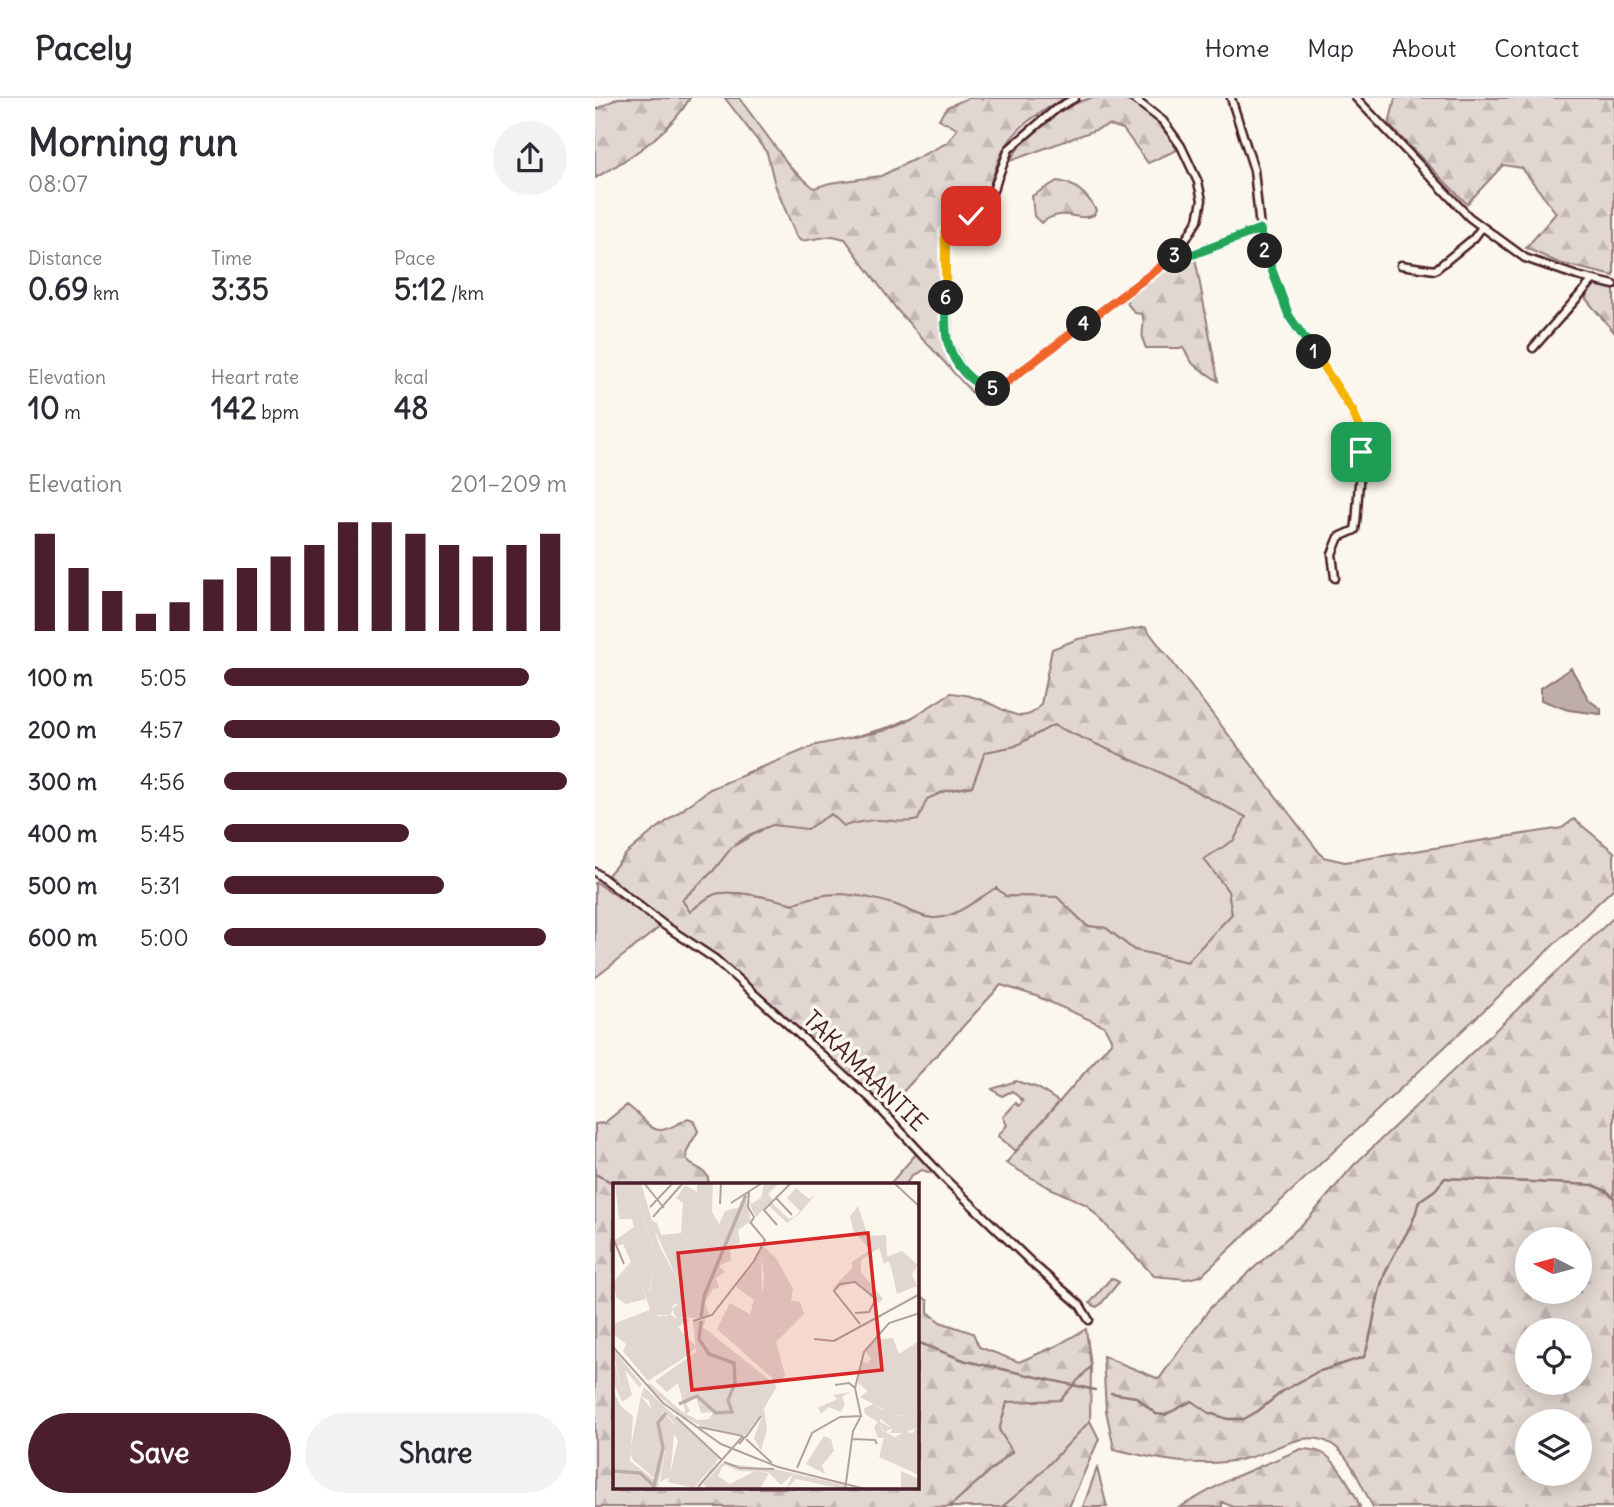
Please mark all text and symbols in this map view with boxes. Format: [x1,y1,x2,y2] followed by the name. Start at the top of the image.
[35,27,133,69] text: Pacely
[1205,33,1269,63] text: Home
[1307,33,1354,63] text: Map
[1392,33,1456,63] text: About
[1494,33,1579,63] text: Contact
[28,119,238,166] text: Morning run
[493,121,567,195] button: share
[28,169,88,198] text: 08:07
[941,186,1001,246] pin
[952,197,990,235] icon: check
[1247,234,1283,268] pin: 2
[1157,238,1193,274] pin: 3
[1259,238,1270,262] text: 2
[1169,243,1180,267] text: 3
[28,246,102,270] text: Distance
[211,246,252,270] text: Time
[394,246,435,270] text: Pace
[28,270,89,308] text: 0.69
[211,270,269,308] text: 3:35
[394,270,446,308] text: 5:12
[929,280,963,316] pin: 6
[89,281,119,305] text: km
[446,281,484,305] text: /km
[940,285,951,309] text: 6
[1067,306,1101,342] pin: 4
[1078,311,1089,335] text: 4
[1297,334,1331,370] pin: 1
[1310,339,1317,363] text: 1
[28,365,106,389] text: Elevation
[211,365,299,389] text: Heart rate
[394,365,428,389] text: kcal
[975,372,1011,406] pin: 5
[987,376,998,400] text: 5
[28,389,60,427] text: 10
[211,389,257,427] text: 142
[394,389,429,427] text: 48
[60,400,81,424] text: m
[257,400,299,424] text: bpm
[1331,422,1391,482] pin
[1342,433,1380,471] icon: arrive
[28,469,122,498] text: Elevation
[450,469,567,498] text: 201–209 m
[28,663,93,692] text: 100 m
[140,663,187,692] text: 5:05
[28,715,97,744] text: 200 m
[140,715,183,744] text: 4:57
[28,767,97,796] text: 300 m
[140,767,185,796] text: 4:56
[28,819,97,848] text: 400 m
[140,819,185,848] text: 5:45
[28,871,97,900] text: 500 m
[140,871,180,900] text: 5:31
[28,923,97,952] text: 600 m
[140,923,189,952] text: 5:00
[797,1003,934,1137] street label: TAKAMAANTIE
[613,1183,919,1490] inset map
[1515,1227,1593,1304] north arrow
[1515,1227,1592,1486] map controls
[1515,1318,1592,1395] button: locate
[1515,1409,1592,1486] button: layers
[28,1413,291,1493] button: Save
[305,1413,567,1493] button: Share

